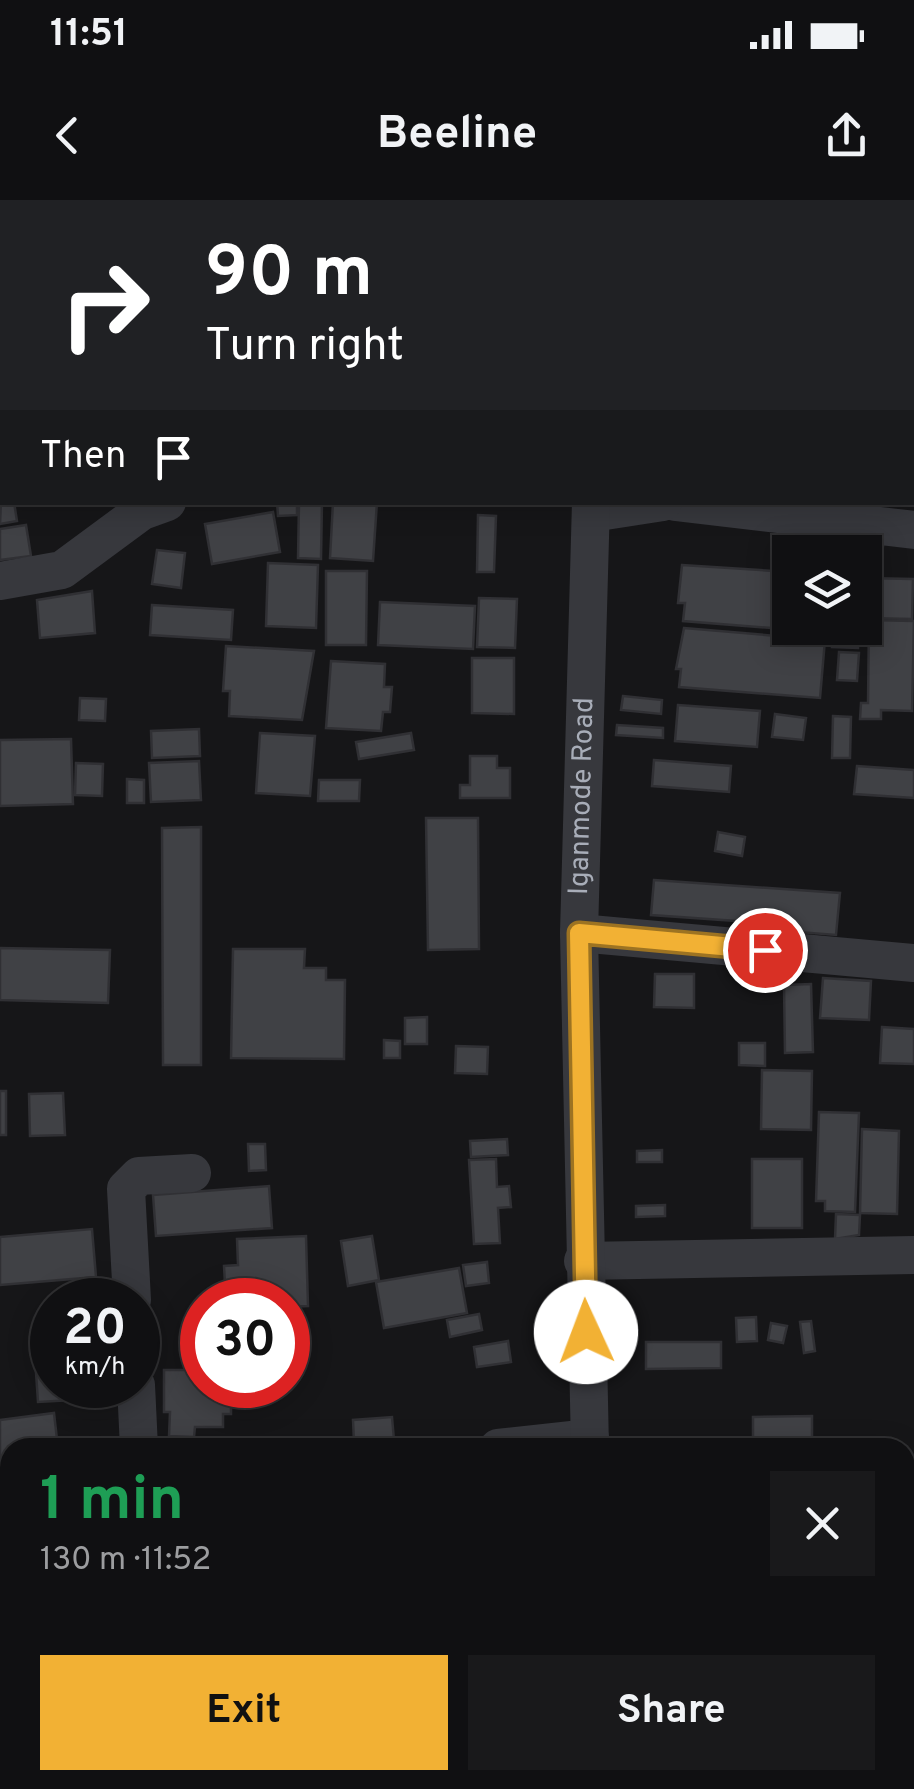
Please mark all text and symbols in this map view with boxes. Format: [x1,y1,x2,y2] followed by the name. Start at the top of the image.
[50,11,128,60] text: 11:51
[377,107,537,164] text: Beeline
[40,108,95,163] icon: back
[819,108,874,163] icon: share
[205,232,373,321] text: 90 m
[40,240,170,370] icon: right
[205,319,404,376] text: Turn right
[146,430,201,485] icon: arrive
[40,433,126,482] text: Then
[772,535,882,645] map controls
[772,535,882,645] button: layers
[562,697,604,895] street label: Iganmode Road
[723,908,808,993] pin
[738,923,793,978] icon: arrive
[180,1278,310,1408] speed limit sign: 30
[534,1280,638,1384] position arrow
[63,1299,127,1362] text: 20
[65,1352,125,1384] text: km/h
[40,1465,184,1541] text: 1 min
[770,1471,875,1576] button: close
[40,1541,211,1581] text: 130 m · 11:52
[40,1655,448,1770] button: Exit
[468,1655,875,1770] button: Share

